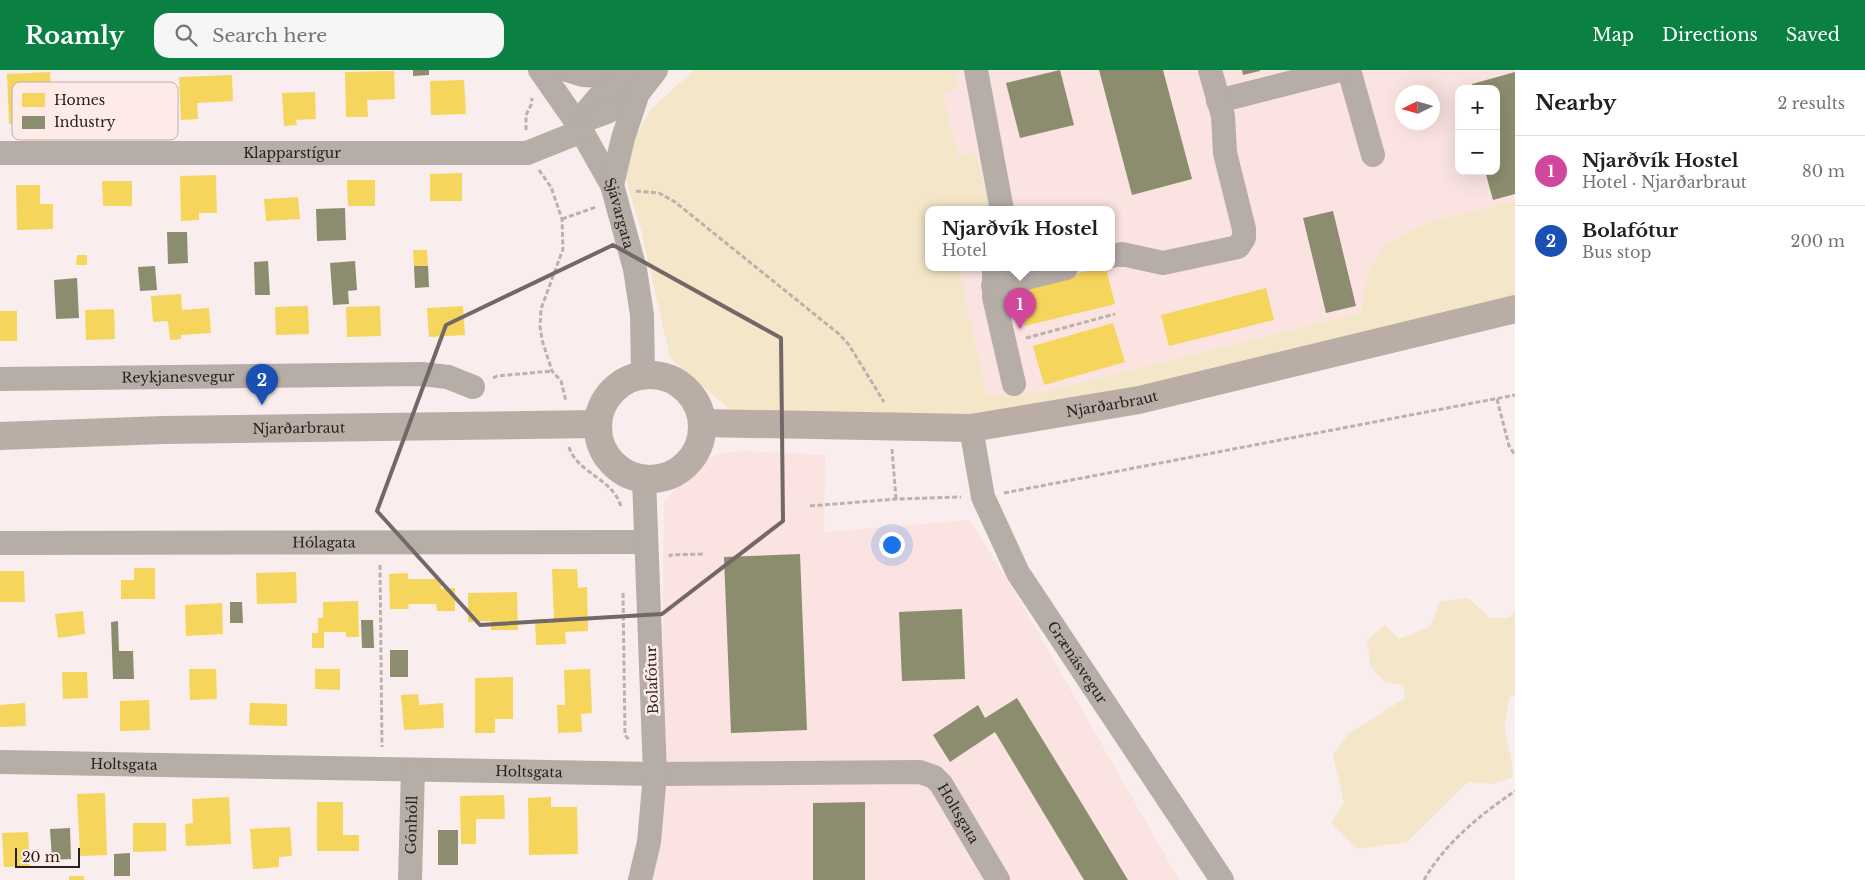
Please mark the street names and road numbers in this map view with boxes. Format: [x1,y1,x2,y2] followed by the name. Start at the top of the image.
[243,144,341,162] street label: Klapparstígur
[601,174,638,251] street label: Sjávargata
[121,367,235,387] street label: Reykjanesvegur
[1065,387,1160,421] street label: Njarðarbraut
[252,418,346,438] street label: Njarðarbraut
[292,533,356,552] street label: Hólagata
[1044,618,1111,707] street label: Grænásvegur
[642,645,662,714] street label: Bolafótur
[90,755,158,774] street label: Holtsgata
[495,762,563,781] street label: Holtsgata
[934,780,983,847] street label: Holtsgata
[402,795,421,855] street label: Gónhóll

